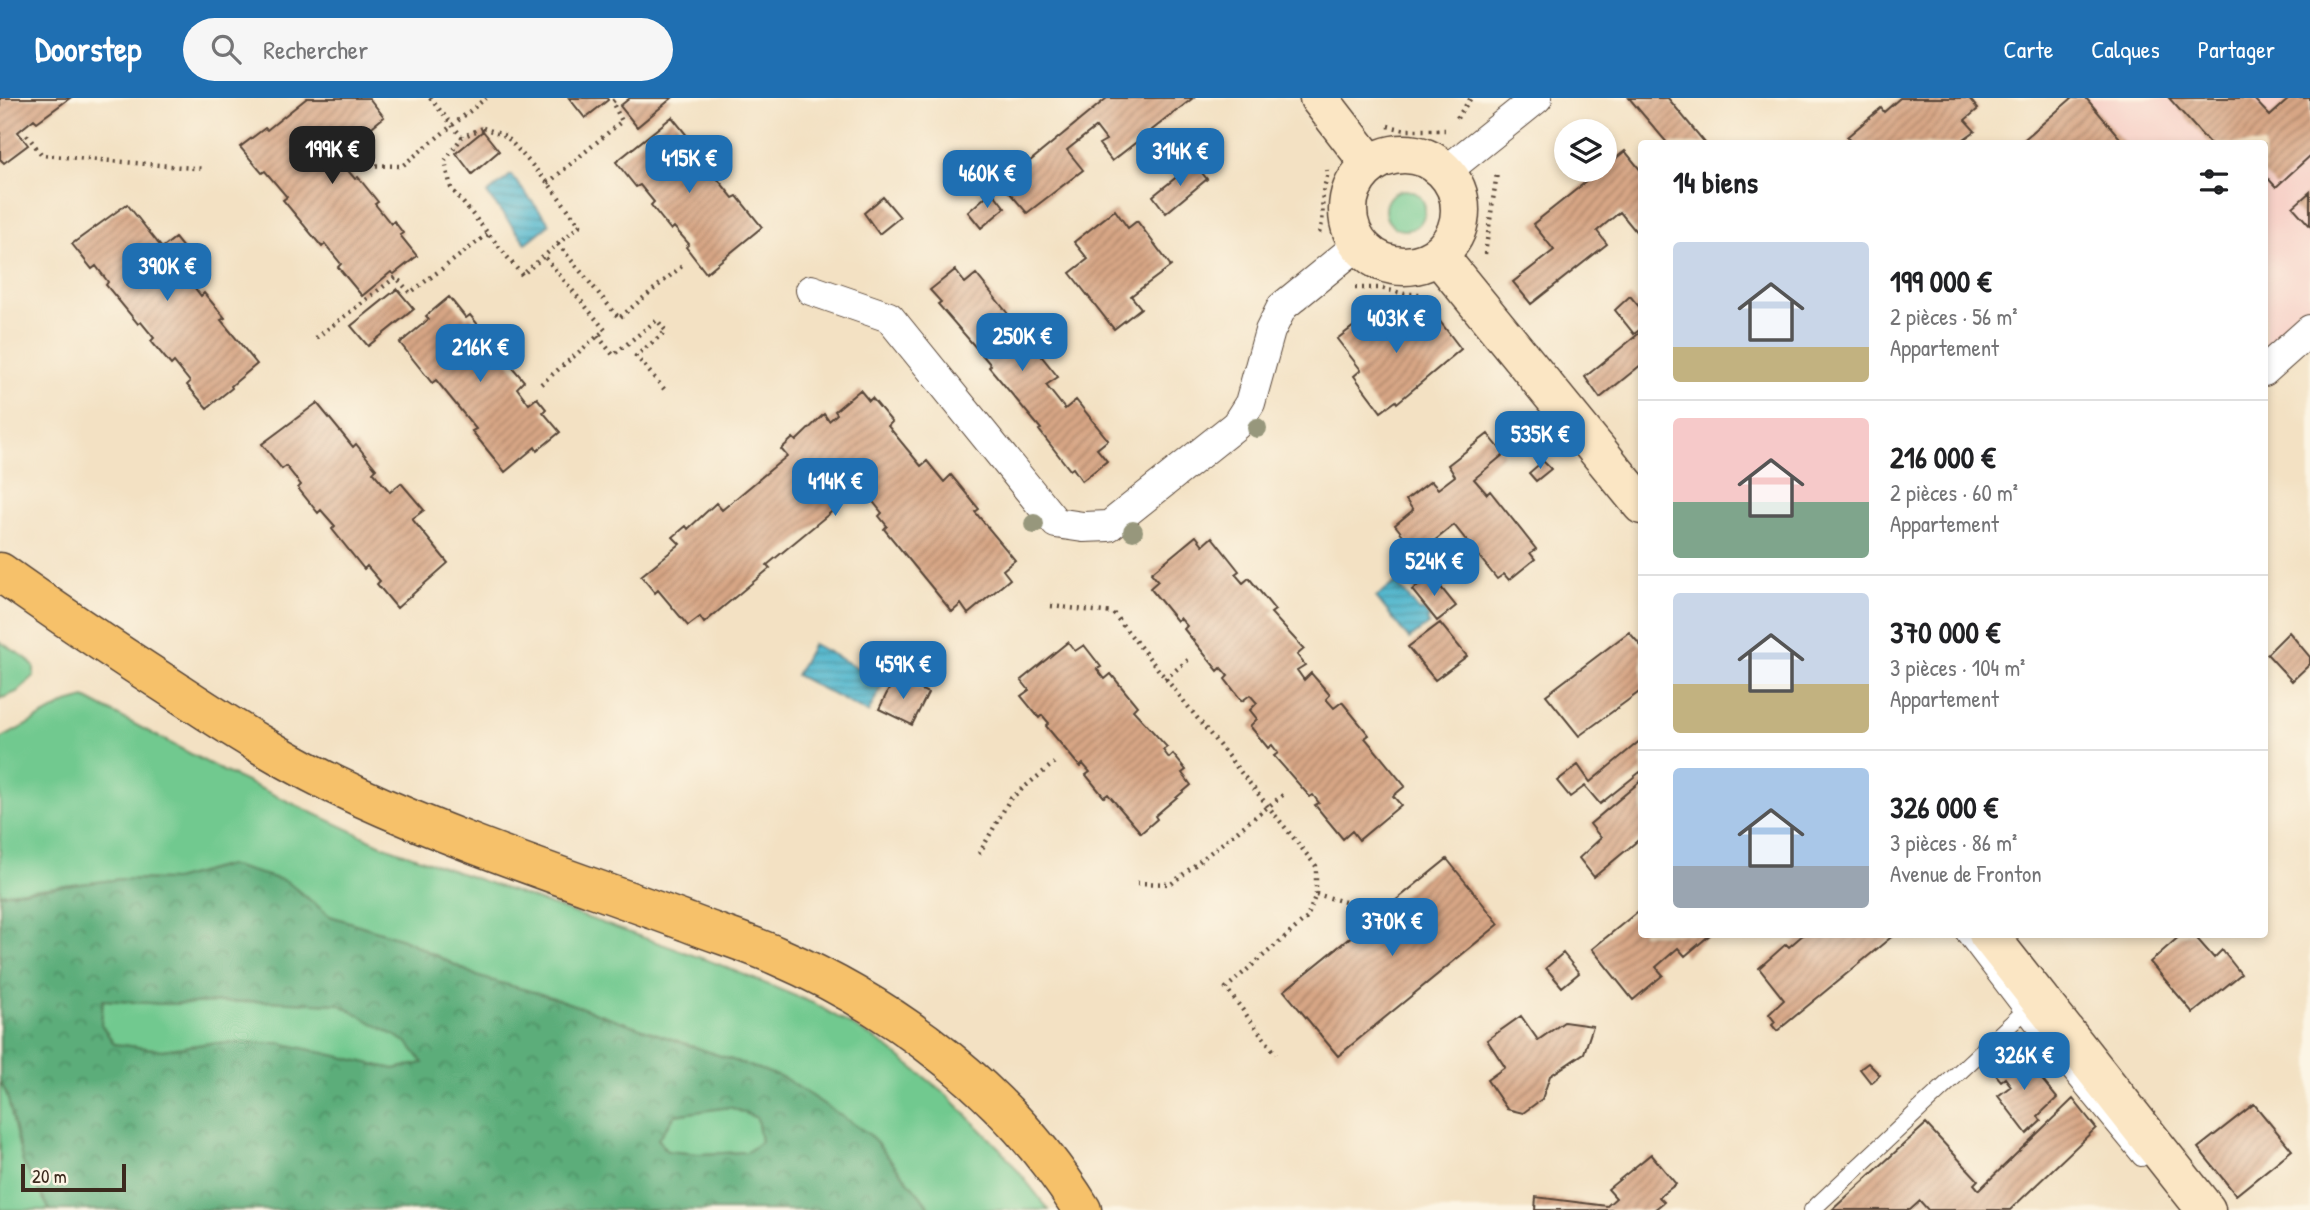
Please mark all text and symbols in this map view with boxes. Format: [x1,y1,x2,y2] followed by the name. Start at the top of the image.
[183,18,673,81] search box
[35,27,141,71] text: Doorstep
[207,30,245,68] icon: search
[263,32,368,67] text: Rechercher
[2004,33,2053,65] text: Carte
[2091,33,2160,65] text: Calques
[2198,33,2275,65] text: Partager
[1554,119,1617,182] map controls
[1554,119,1617,182] button: layers
[275,126,389,186] pin: 199K €
[1123,129,1237,188] pin: 314K €
[305,133,359,164] text: 199K €
[1152,135,1208,166] text: 314K €
[632,136,746,195] pin: 415K €
[661,142,717,173] text: 415K €
[930,150,1044,210] pin: 460K €
[959,157,1015,188] text: 460K €
[1673,162,1758,202] text: 14 biens
[2195,163,2233,201] icon: filters
[110,244,224,303] pin: 390K €
[138,250,196,281] text: 390K €
[1890,261,1991,301] text: 199 000 €
[1729,270,1813,354] icon: home
[1339,296,1453,355] pin: 403K €
[1890,301,2017,332] text: 2 pièces · 56 m²
[1367,302,1425,333] text: 403K €
[965,314,1079,373] pin: 250K €
[992,320,1052,351] text: 250K €
[423,324,537,384] pin: 216K €
[452,331,508,362] text: 216K €
[1890,332,1999,363] text: Appartement
[1483,412,1597,471] pin: 535K €
[1511,418,1569,449] text: 535K €
[1890,437,1995,477] text: 216 000 €
[1729,446,1813,530] icon: home
[778,458,892,518] pin: 414K €
[808,465,862,496] text: 414K €
[1890,477,2018,508] text: 2 pièces · 60 m²
[1890,508,1999,539] text: Appartement
[1377,538,1491,598] pin: 524K €
[1405,545,1463,576] text: 524K €
[1890,612,2000,652] text: 370 000 €
[1729,621,1813,705] icon: home
[846,642,960,701] pin: 459K €
[875,648,931,679] text: 459K €
[1890,652,2025,683] text: 3 pièces · 104 m²
[1890,683,1999,714] text: Appartement
[1890,787,1998,827] text: 326 000 €
[1729,796,1813,880] icon: home
[1890,827,2017,858] text: 3 pièces · 86 m²
[1890,858,2042,889] text: Avenue de Fronton
[1335,898,1449,958] pin: 370K €
[1362,905,1422,936] text: 370K €
[1967,1032,2081,1092] pin: 326K €
[1995,1039,2053,1070] text: 326K €
[21,1161,126,1193] scale bar
[32,1163,67,1189] text: 20 m

